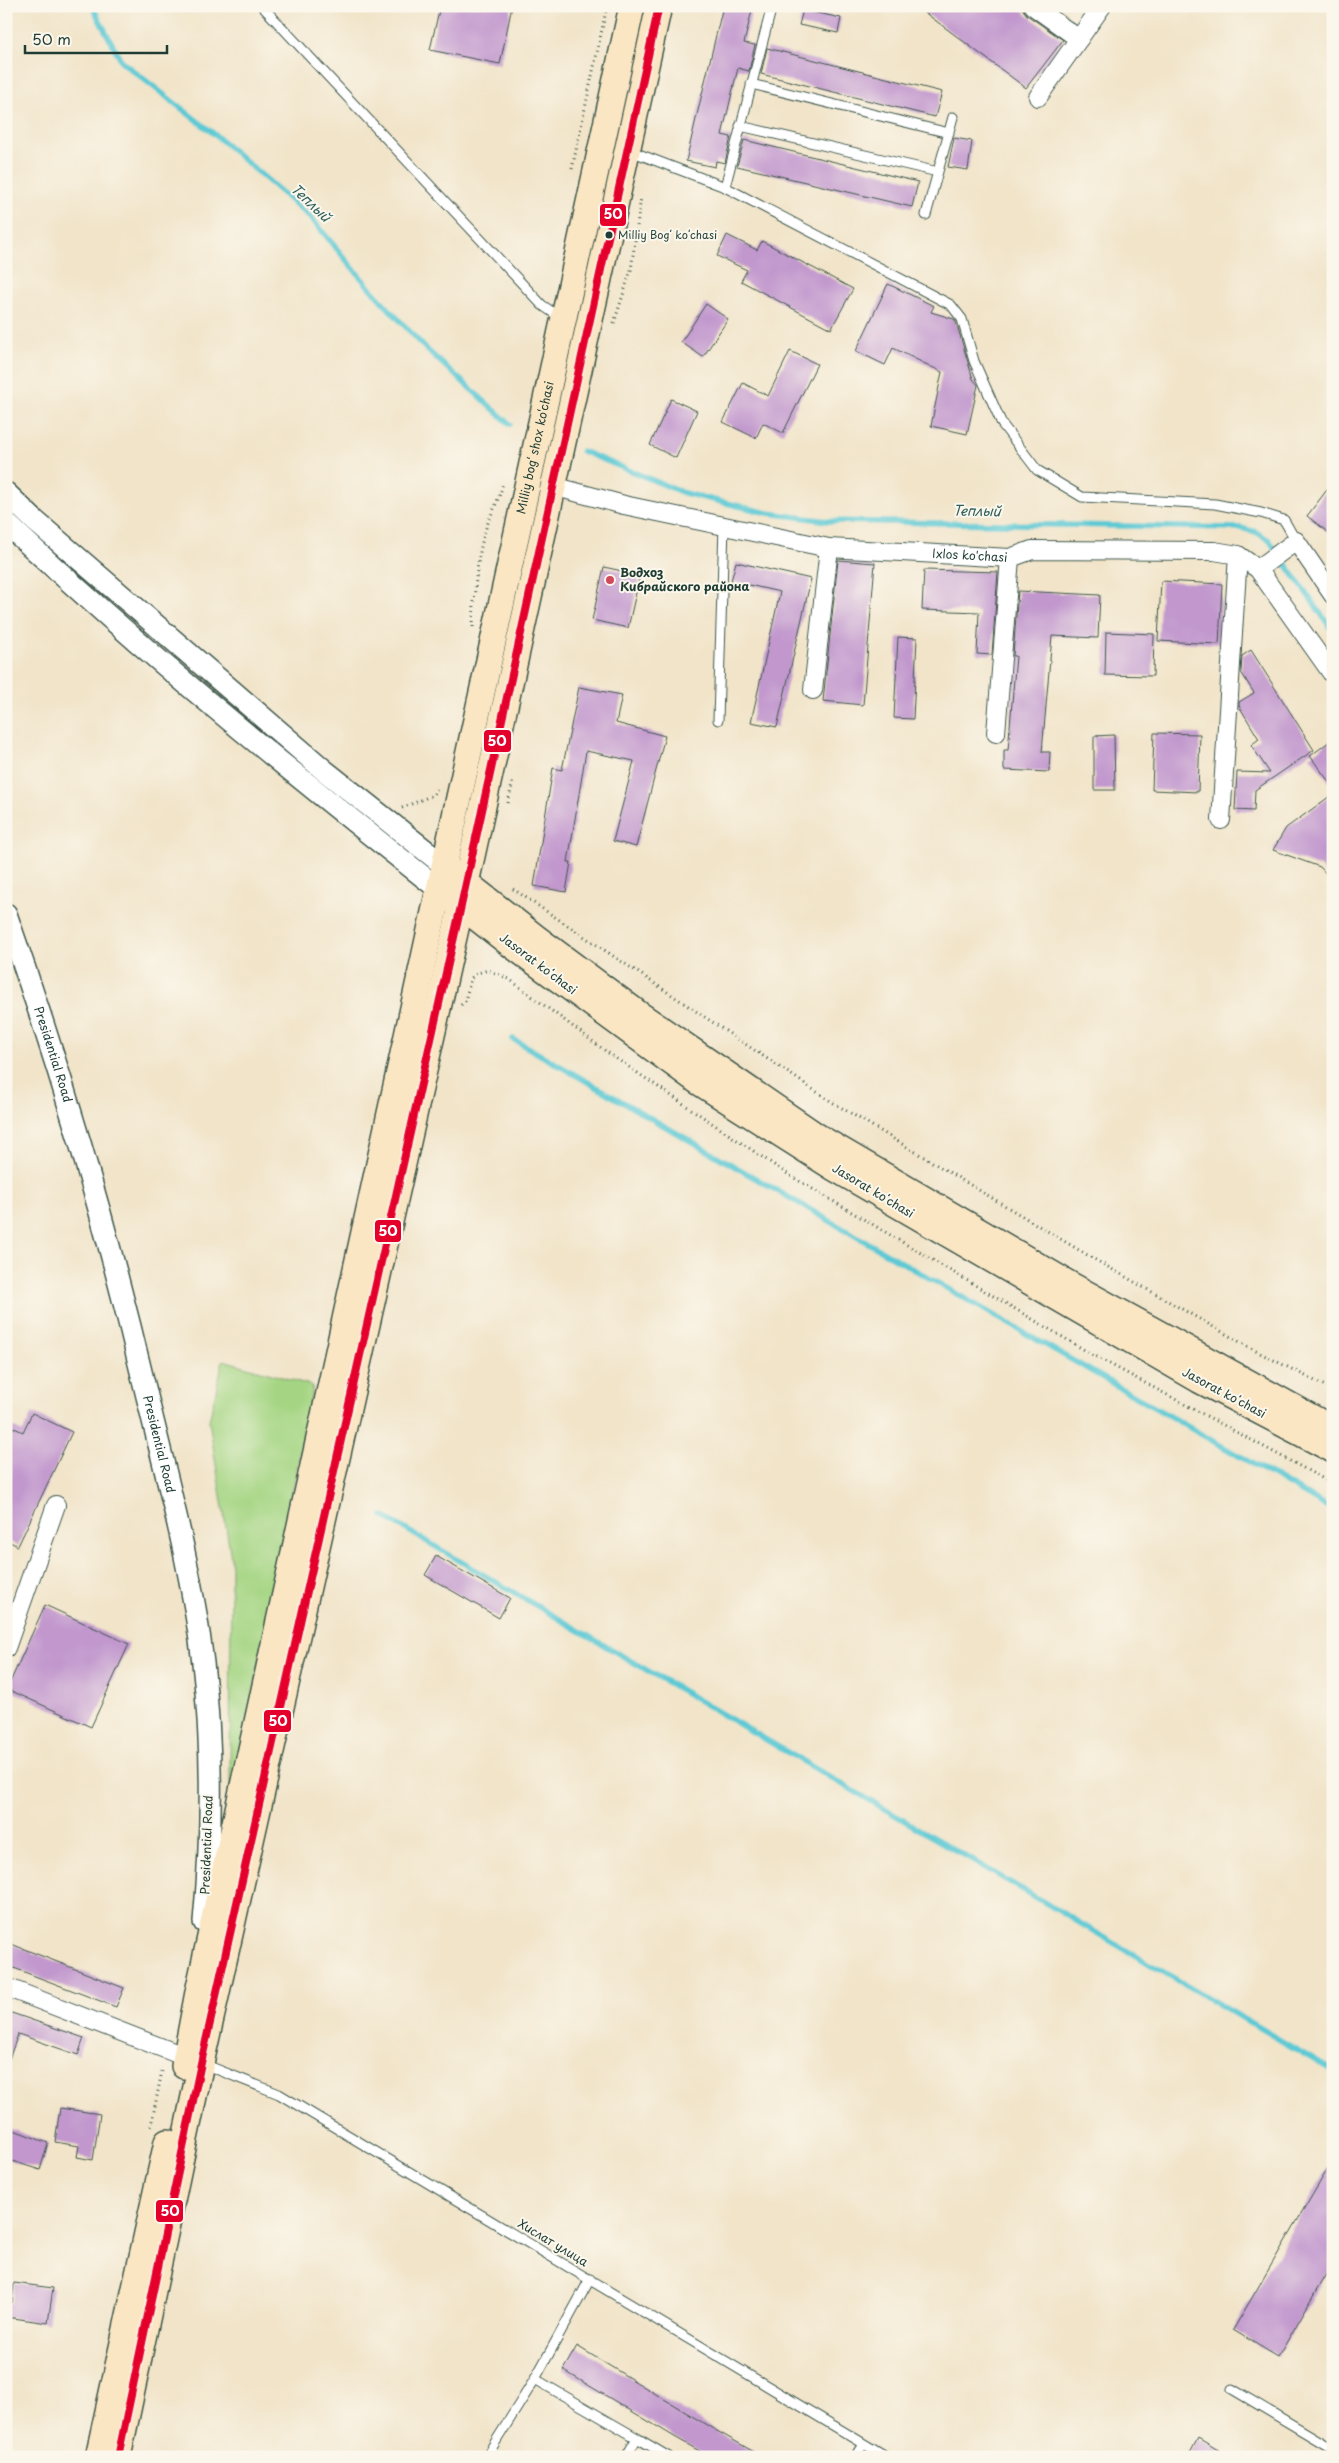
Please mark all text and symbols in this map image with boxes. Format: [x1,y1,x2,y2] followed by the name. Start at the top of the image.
[25,22,168,54] scale bar
[32,27,71,50] text: 50 m
[287,179,337,228] water label: Теплый
[599,203,627,227] line badge: 50
[603,203,623,224] text: 50
[618,226,717,243] place label: Milliy Bogʻ koʻchasi
[604,230,614,240] marker: Milliy Bogʻ koʻchasi
[511,379,558,516] street label: Milliy bog‘ shox ko‘chasi
[953,500,1003,521] water label: Теплый
[932,544,1008,566] street label: Ixlos ko'chasi
[620,563,750,595] place label: Водхоз Кибрайского района
[604,574,616,586] marker: Водхоз Кибрайского района
[483,729,512,753] line badge: 50
[487,730,507,751] text: 50
[496,928,581,998] street label: Jasorat koʻchasi
[30,1004,77,1105] street label: Presidential Road
[829,1159,918,1222] street label: Jasorat koʻchasi
[374,1219,402,1243] line badge: 50
[378,1220,398,1241] text: 50
[1179,1362,1270,1422] street label: Jasorat koʻchasi
[139,1393,180,1495] street label: Presidential Road
[263,1709,292,1733] line badge: 50
[268,1710,288,1731] text: 50
[195,1795,217,1895] street label: Presidential Road
[155,2199,184,2223] line badge: 50
[160,2200,180,2221] text: 50
[515,2214,592,2270] street label: Хислат улица

